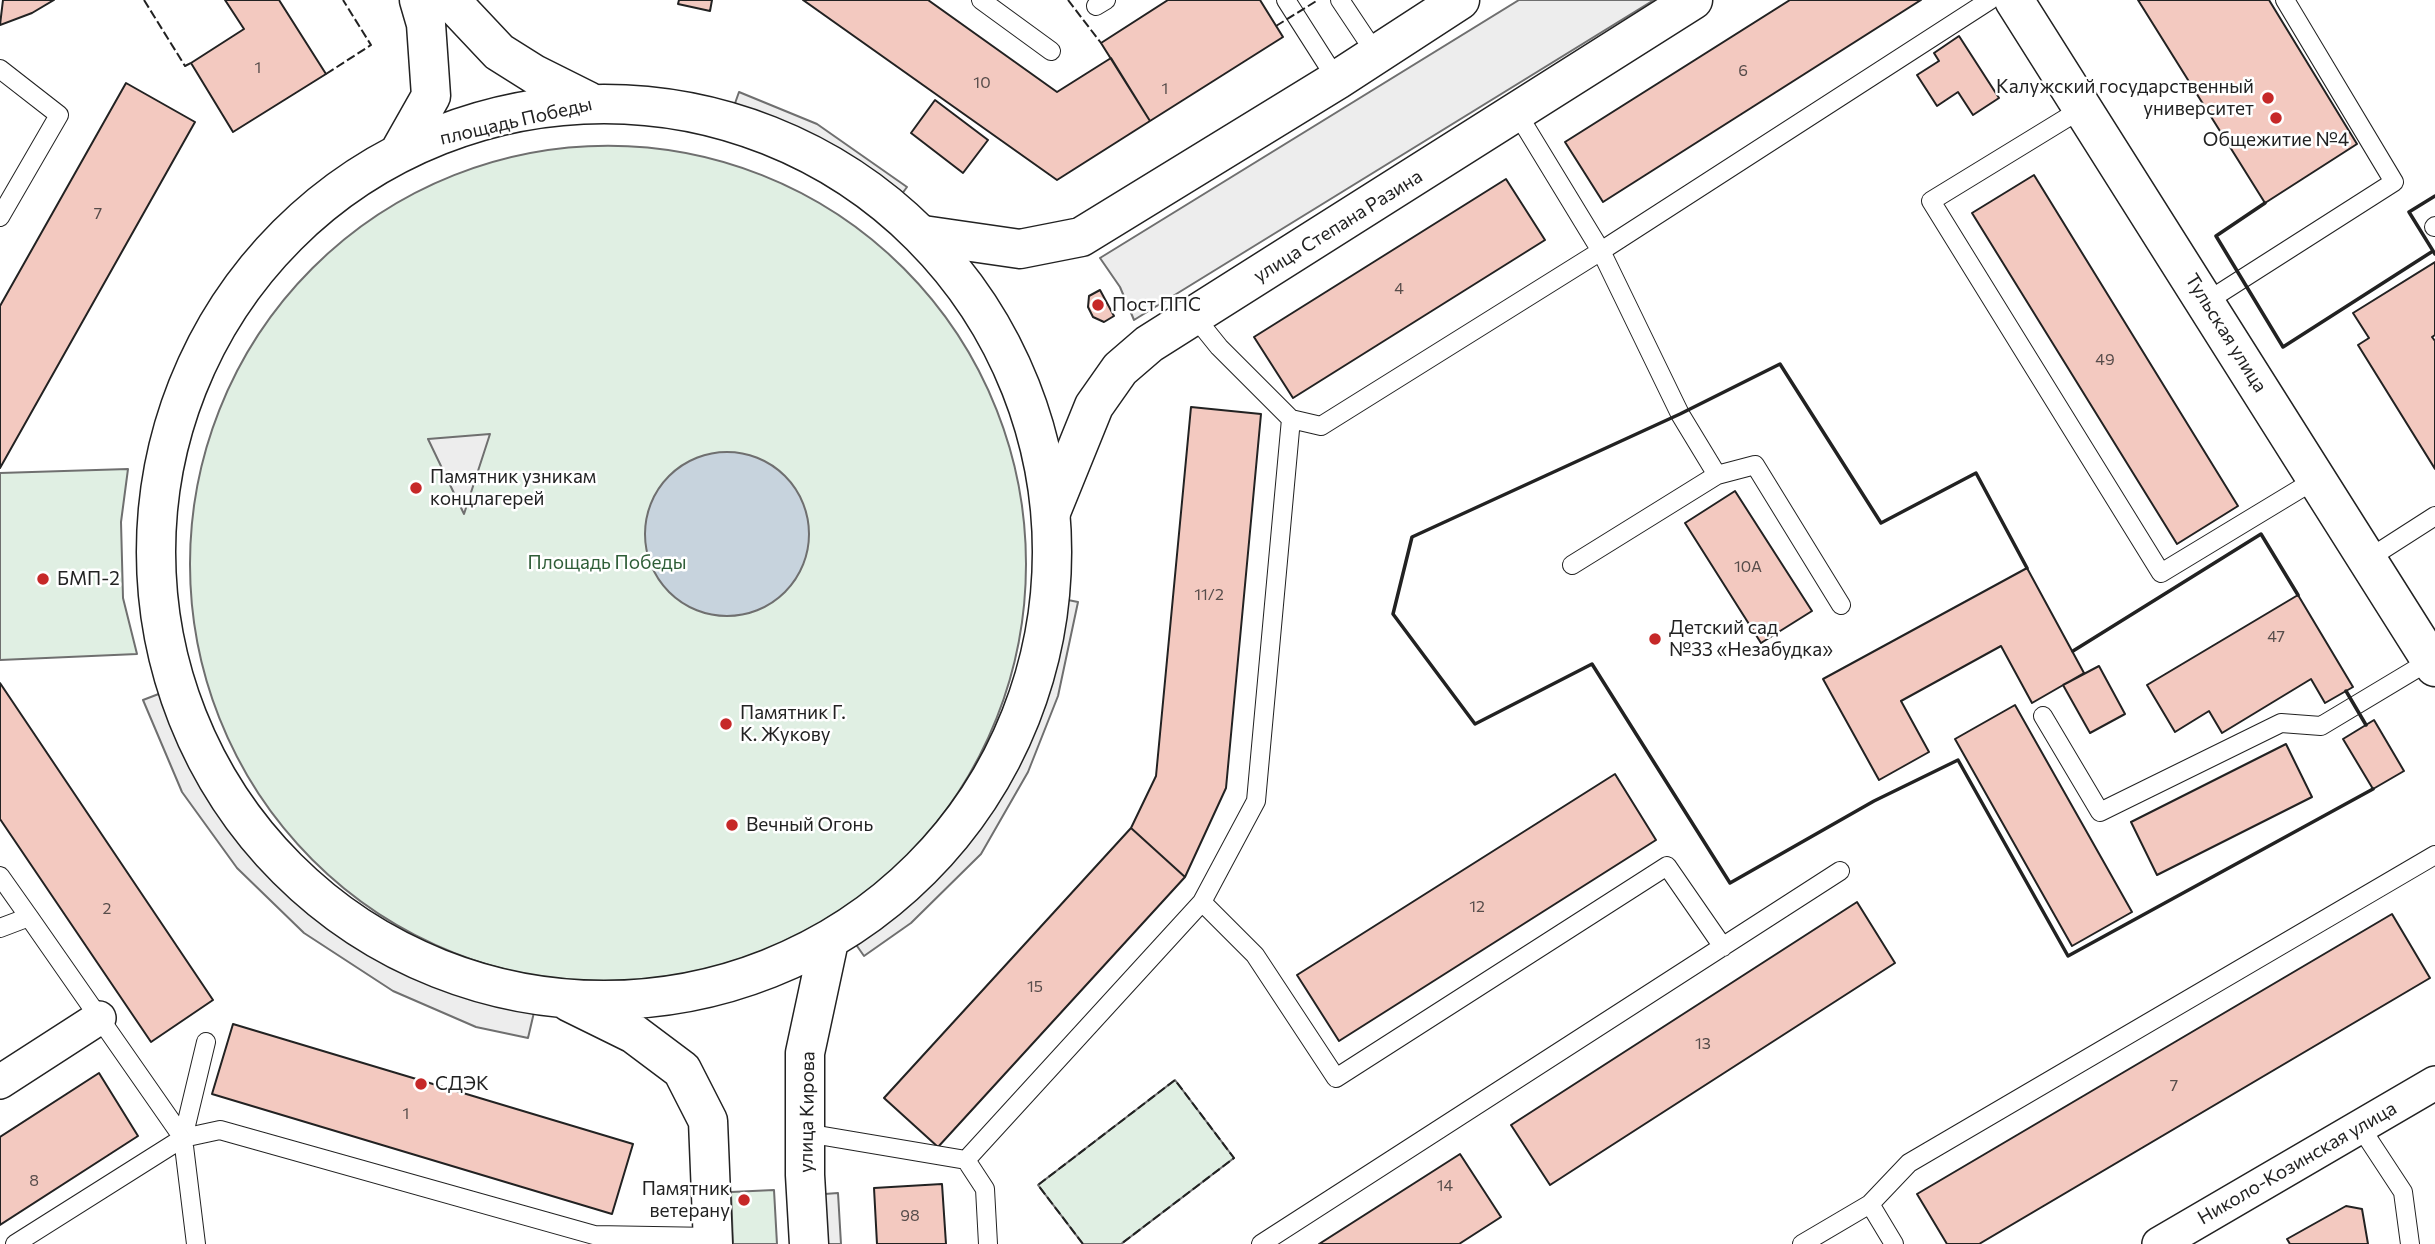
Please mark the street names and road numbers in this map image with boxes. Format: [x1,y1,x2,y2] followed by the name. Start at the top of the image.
[438,92,594,150] street label: площадь Победы
[1249,165,1427,287] street label: улица Степана Разина
[2180,269,2272,397] street label: Тульская улица
[795,1051,819,1173] street label: улица Кирова
[2194,1097,2400,1229] street label: Николо-Козинская улица

